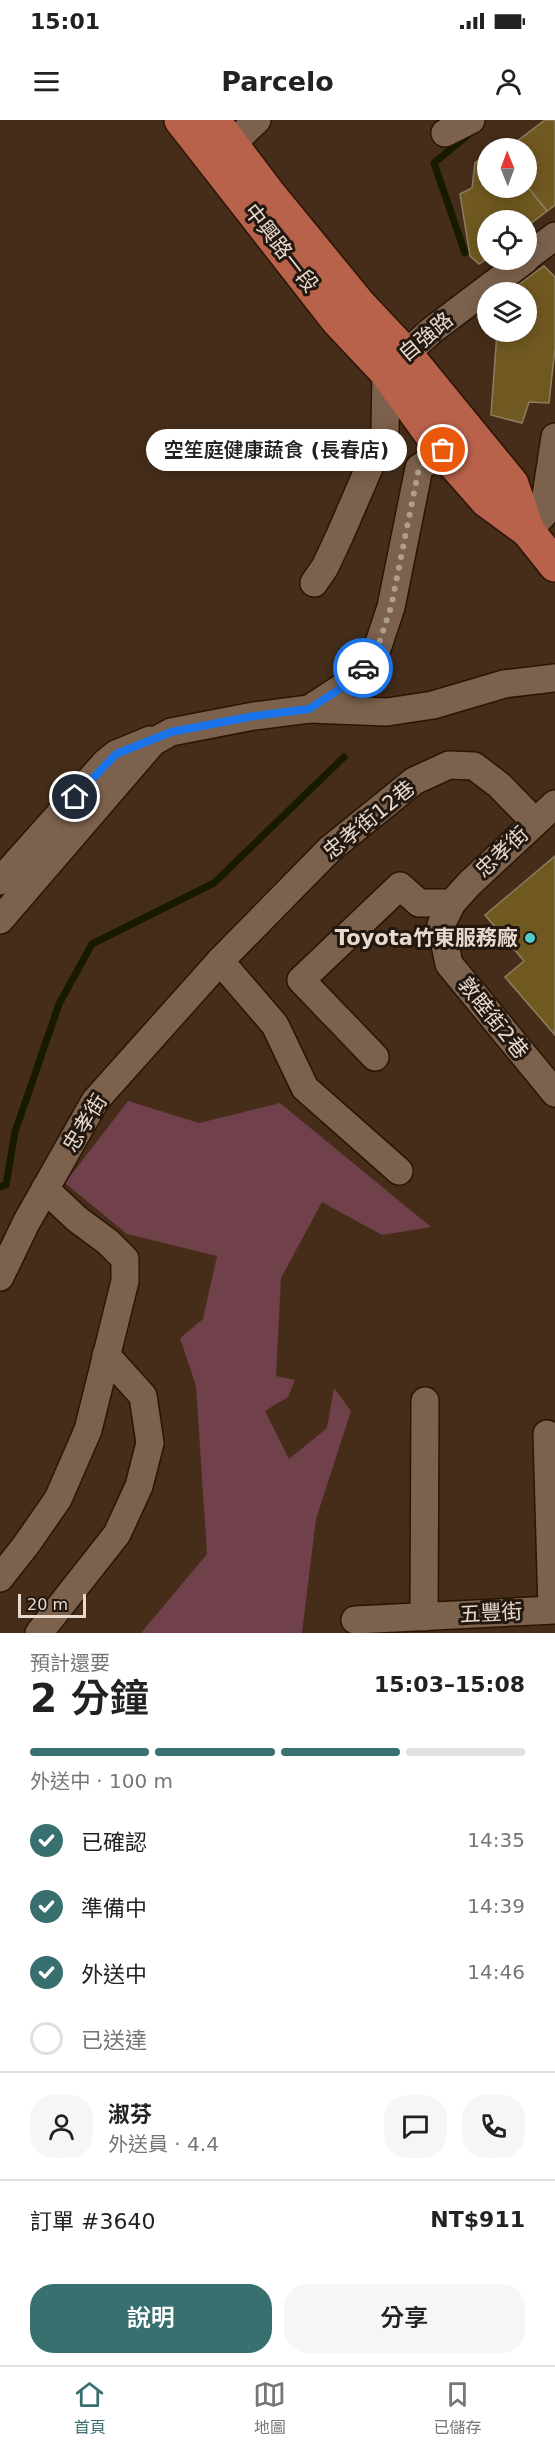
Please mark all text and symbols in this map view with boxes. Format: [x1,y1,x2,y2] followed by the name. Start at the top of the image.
[30,9,100,34] text: 15:01
[30,65,63,98] icon: menu
[492,65,525,98] icon: person
[221,66,334,97] text: Parcelo
[477,138,537,198] north arrow
[477,138,537,342] map controls
[239,199,323,297] street label: 中興路一段
[477,210,537,270] button: locate
[477,282,537,342] button: layers
[394,308,458,366] street label: 自強路
[417,424,468,475] pin
[146,429,407,471] callout: 空笙庭健康蔬食 (長春店)
[426,433,459,466] icon: bag
[164,438,389,462] text: 空笙庭健康蔬食 (長春店)
[333,638,393,698] courier
[347,652,380,685] icon: car
[49,771,100,822] pin
[318,776,420,864] street label: 忠孝街12巷
[58,780,91,813] icon: home
[471,822,533,882] street label: 忠孝街
[335,926,518,950] place label: Toyota竹東服務廠
[523,931,537,945] marker: Toyota竹東服務廠
[453,973,533,1063] street label: 敦睦街2巷
[58,1090,112,1156] street label: 忠孝街
[18,1591,86,1618] scale bar
[27,1595,68,1614] text: 20 m
[459,1599,523,1627] street label: 五豐街
[30,1651,110,1675] text: 預計還要
[374,1672,525,1697] text: 15:03–15:08
[30,1676,149,1721] text: 2 分鐘
[30,1769,173,1793] text: 外送中 · 100 m
[30,1824,63,1857] icon: check
[467,1828,525,1852] text: 14:35
[81,1830,147,1855] text: 已確認
[30,1890,63,1923] icon: check
[467,1894,525,1918] text: 14:39
[81,1896,147,1921] text: 準備中
[30,1956,63,1989] icon: check
[467,1960,525,1984] text: 14:46
[81,1962,147,1987] text: 外送中
[81,2028,147,2053] text: 已送達
[30,2095,93,2158] button: person
[384,2095,447,2158] button: chat
[462,2095,525,2158] button: phone
[108,2102,152,2127] text: 淑芬
[108,2132,219,2156] text: 外送員 · 4.4
[430,2207,525,2232] text: NT$911
[30,2209,155,2234] text: 訂單 #3640
[30,2284,272,2353] button: 說明
[284,2284,525,2353] button: 分享
[73,2378,106,2438] tab: 首頁
[253,2378,286,2438] tab: 地圖
[433,2378,481,2438] tab: 已儲存

